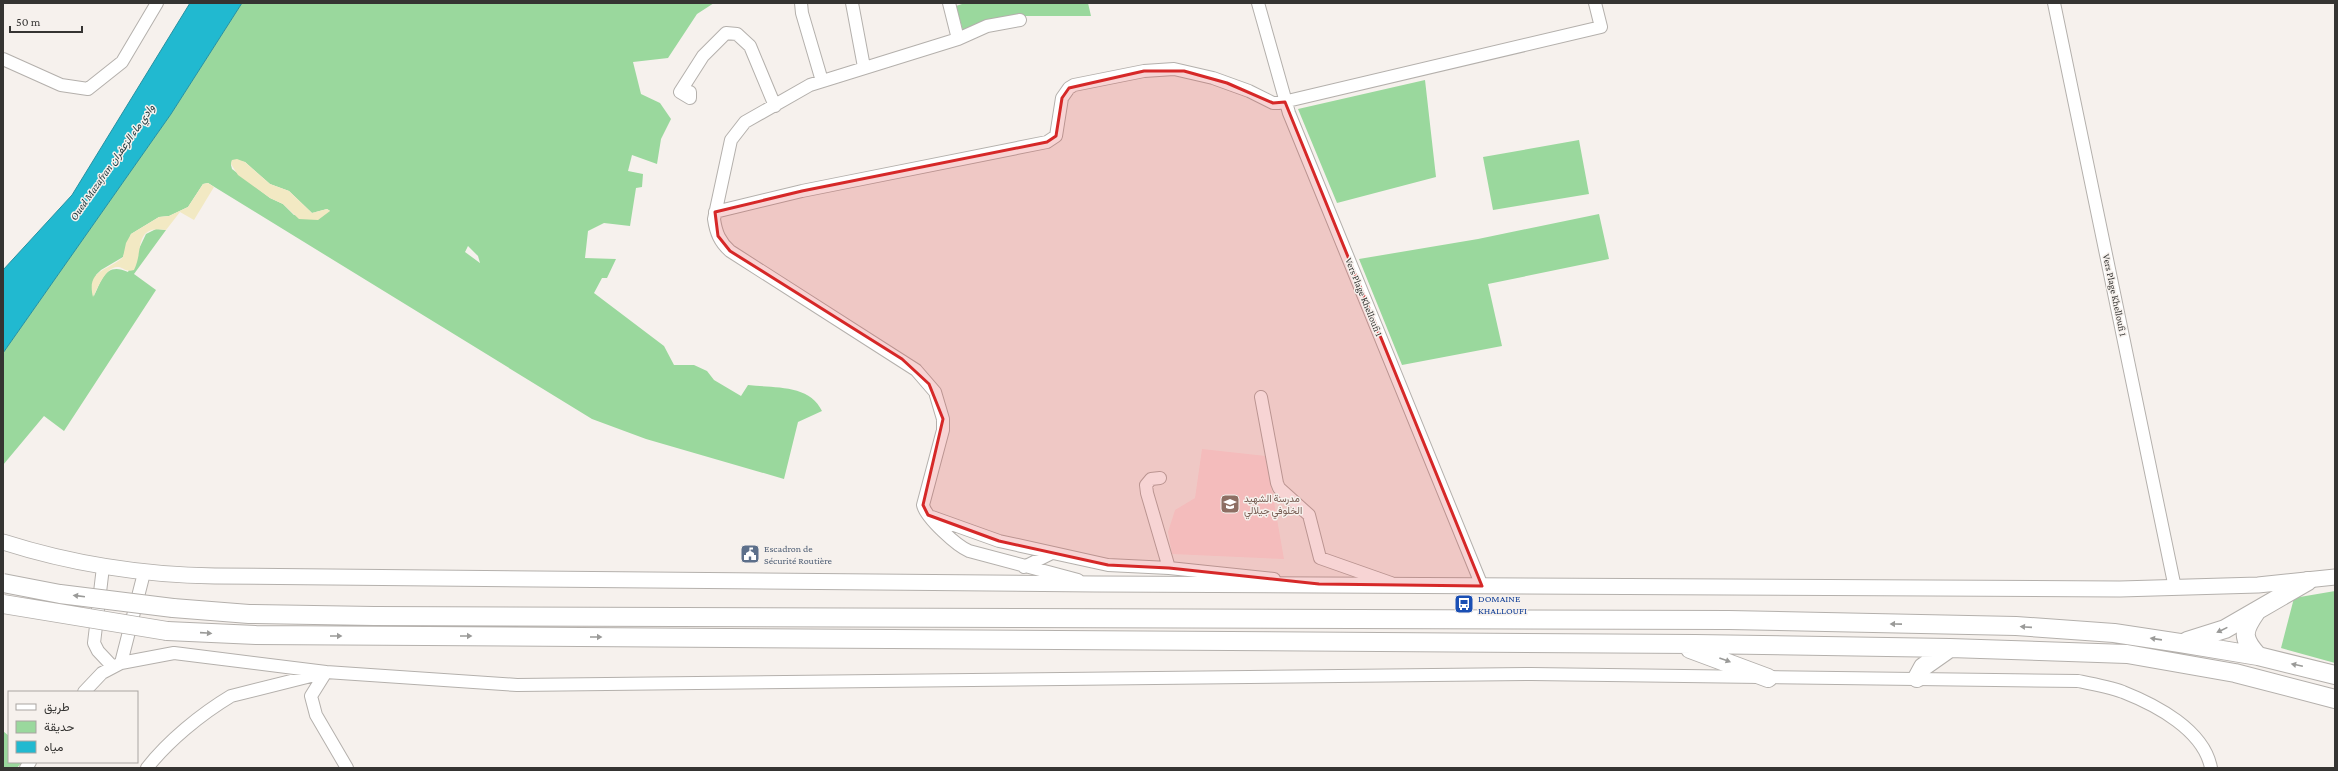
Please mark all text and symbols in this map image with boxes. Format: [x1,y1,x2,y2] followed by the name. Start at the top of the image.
[10,8,82,34] scale bar
[16,15,41,29] text: 50 m
[67,102,159,224] water label: Oued Mazafran وادي ماء الزعفران
[2101,253,2129,337] street label: Vers Plage Khelloufi 1
[1343,256,1385,338] street label: Vers Plage Khelloufi 1
[1219,493,1241,515] school or university icon: مدرسة الشهيد الخلوفي جيلالي
[1244,493,1302,519] place label: مدرسة الشهيد الخلوفي جيلالي
[739,543,761,565] public building icon: Escadron de Sécurité Routière
[764,543,833,566] place label: Escadron de Sécurité Routière
[73,593,85,599] one-way arrow
[1453,593,1475,615] bus stop icon: DOMAINE KHALLOUFI
[1478,593,1527,616] place label: DOMAINE KHALLOUFI
[1889,621,1902,627] one-way arrow
[2020,623,2032,630] one-way arrow
[2216,627,2228,633] one-way arrow
[200,629,212,636] one-way arrow
[330,633,343,639] one-way arrow
[460,633,472,640] one-way arrow
[590,634,603,640] one-way arrow
[2150,636,2162,642] one-way arrow
[1719,658,1731,664] one-way arrow
[2291,662,2303,668] one-way arrow
[8,691,138,763] legend
[44,700,70,715] text: طريق
[44,720,74,734] text: حديقة
[44,740,63,754] text: مياه

